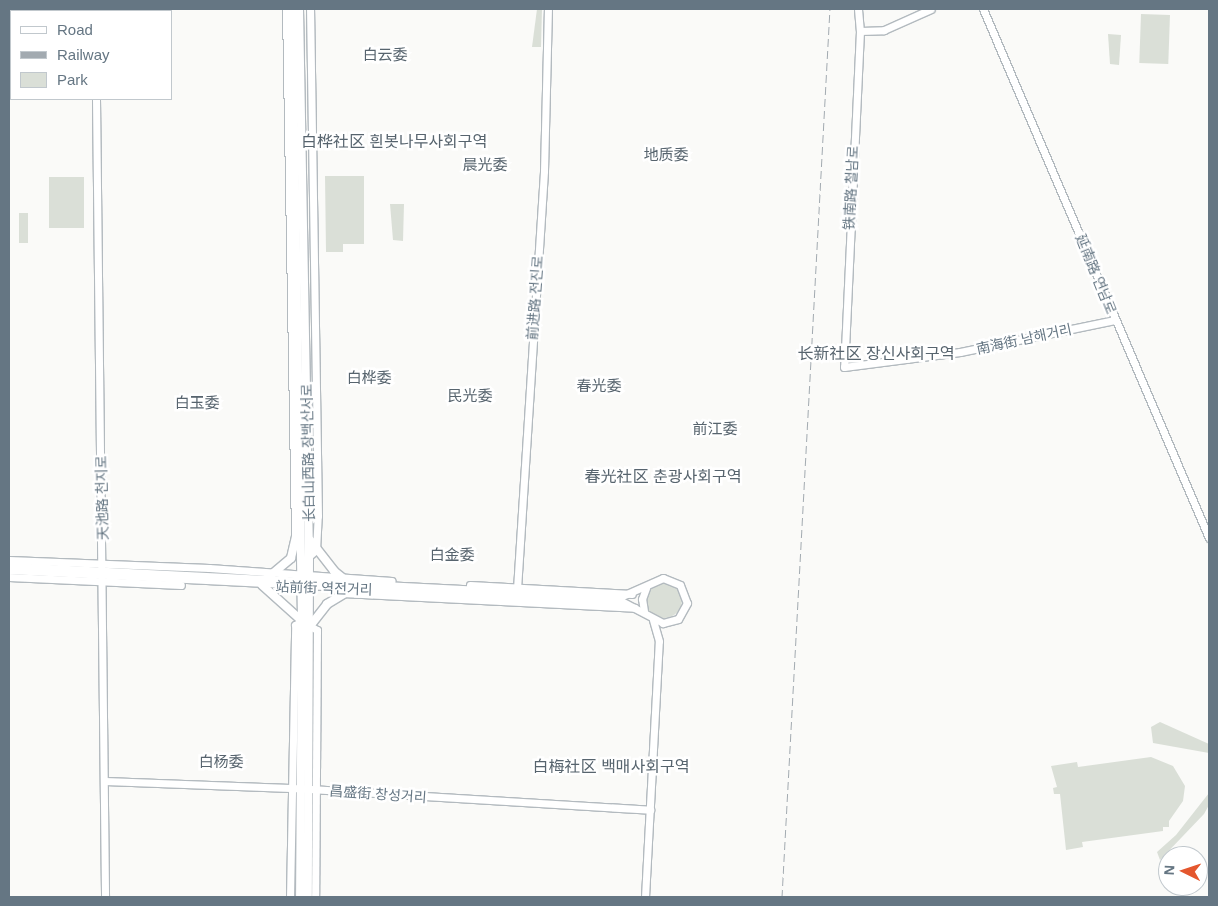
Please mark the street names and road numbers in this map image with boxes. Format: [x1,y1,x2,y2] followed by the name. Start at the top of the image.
[840,145,862,231] street label: 铁南路 철남로
[1072,232,1120,316] street label: 延南路 연남로
[524,255,546,341] street label: 前进路 전진로
[975,321,1073,357] street label: 南海街 남해거리
[298,384,318,522] street label: 长白山西路 장백산서로
[93,456,111,540] street label: 天池路 천지로
[275,578,373,598] street label: 站前街 역전거리
[329,782,427,806] street label: 昌盛街 창성거리

